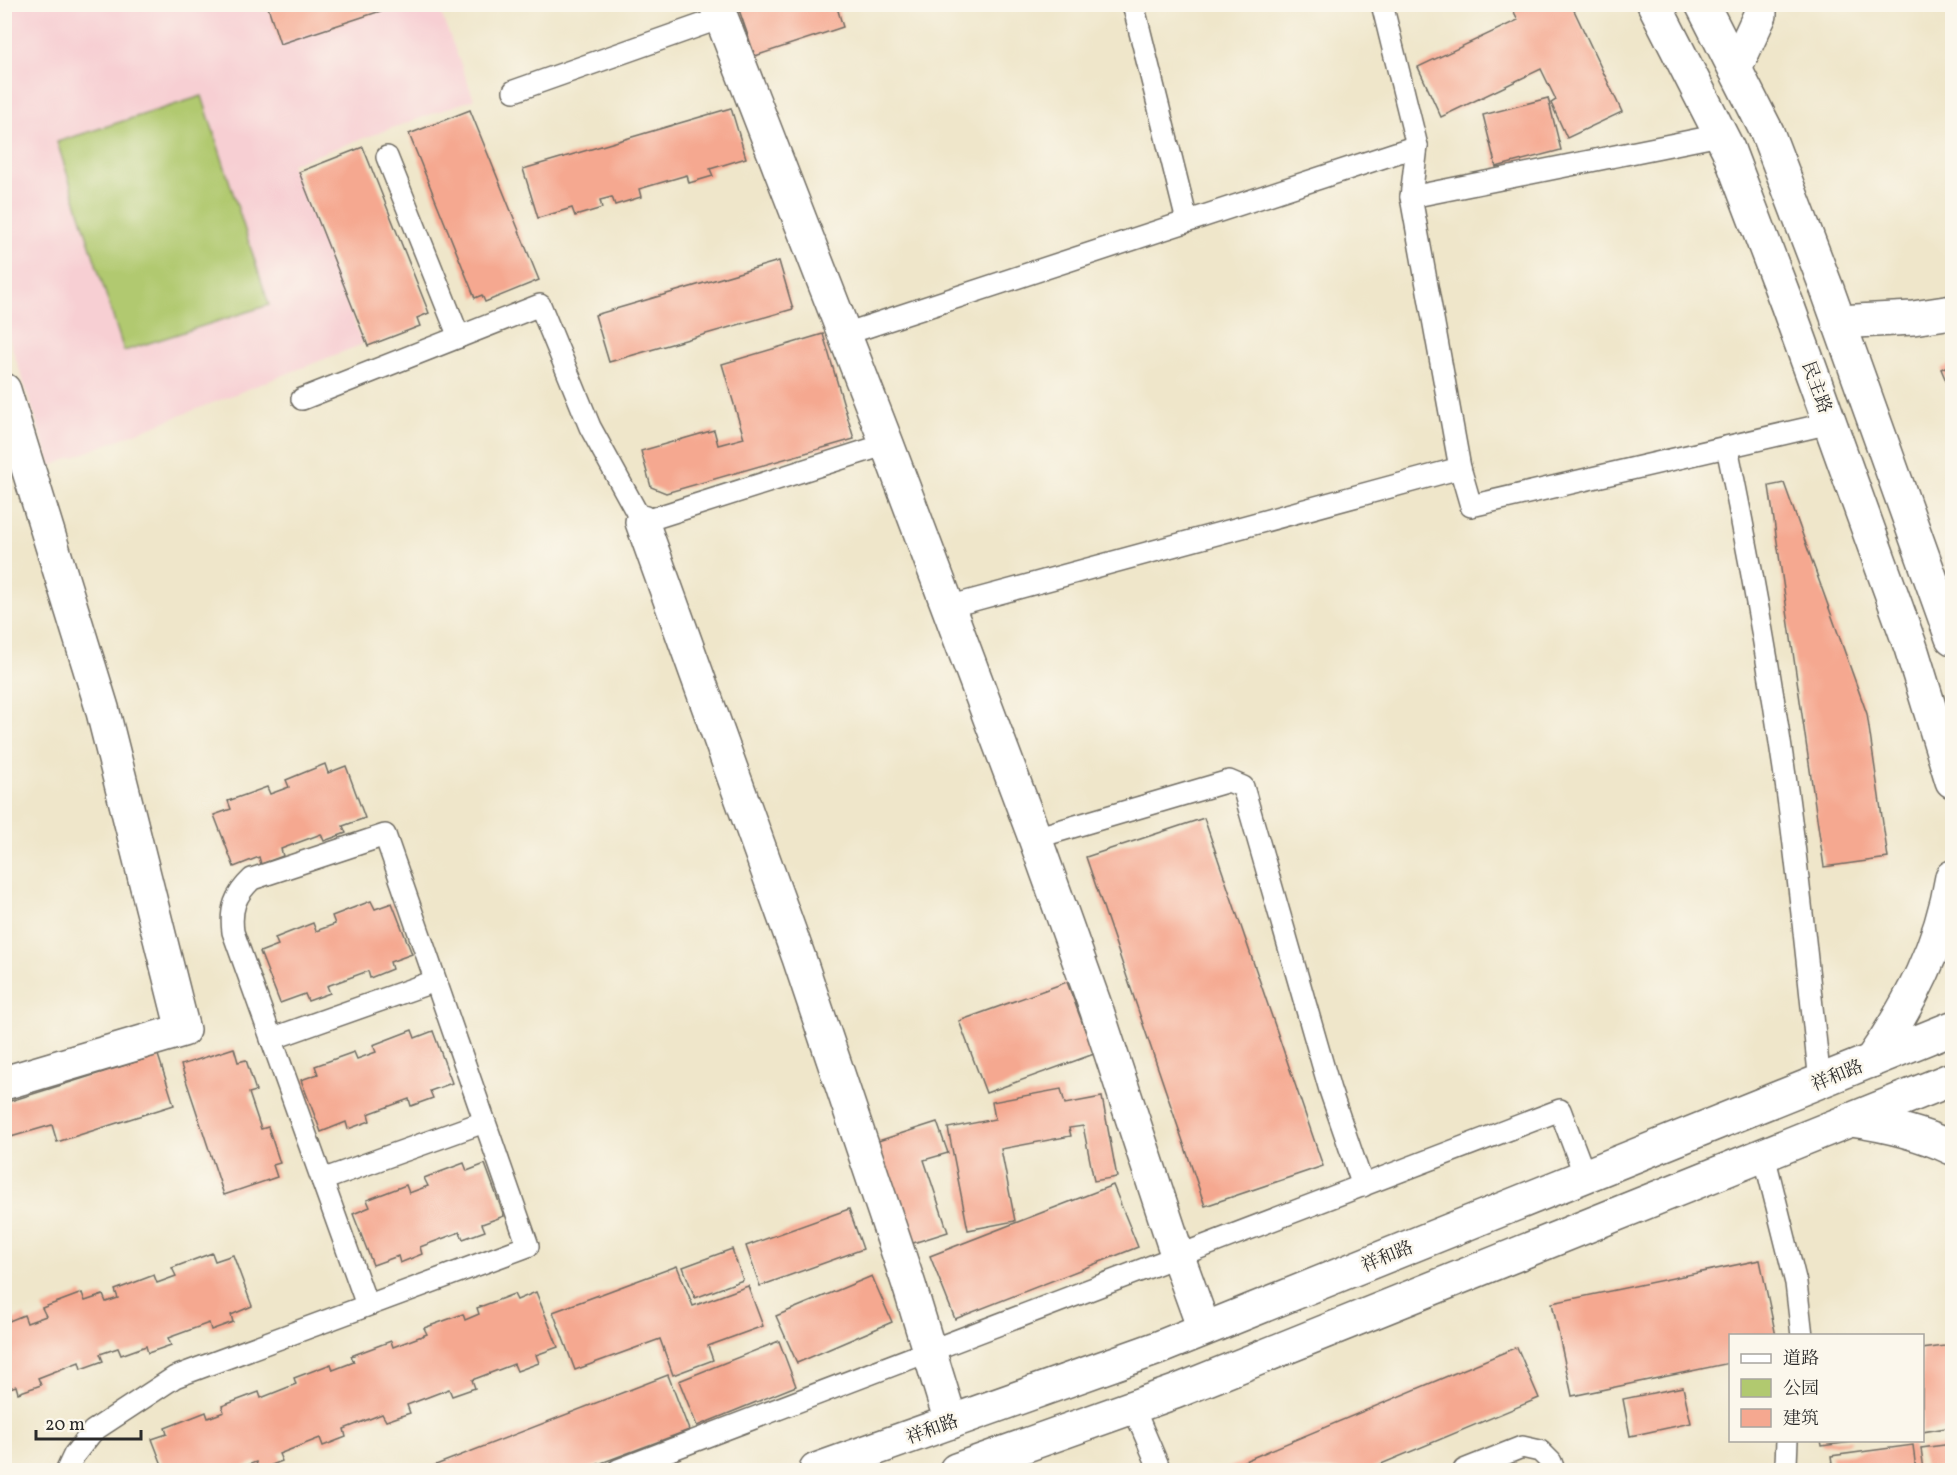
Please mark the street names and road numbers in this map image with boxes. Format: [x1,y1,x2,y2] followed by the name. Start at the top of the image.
[1795,358,1837,417] street label: 民主路
[1808,1055,1867,1098] street label: 祥和路
[1358,1236,1417,1279] street label: 祥和路
[903,1409,962,1451] street label: 祥和路

